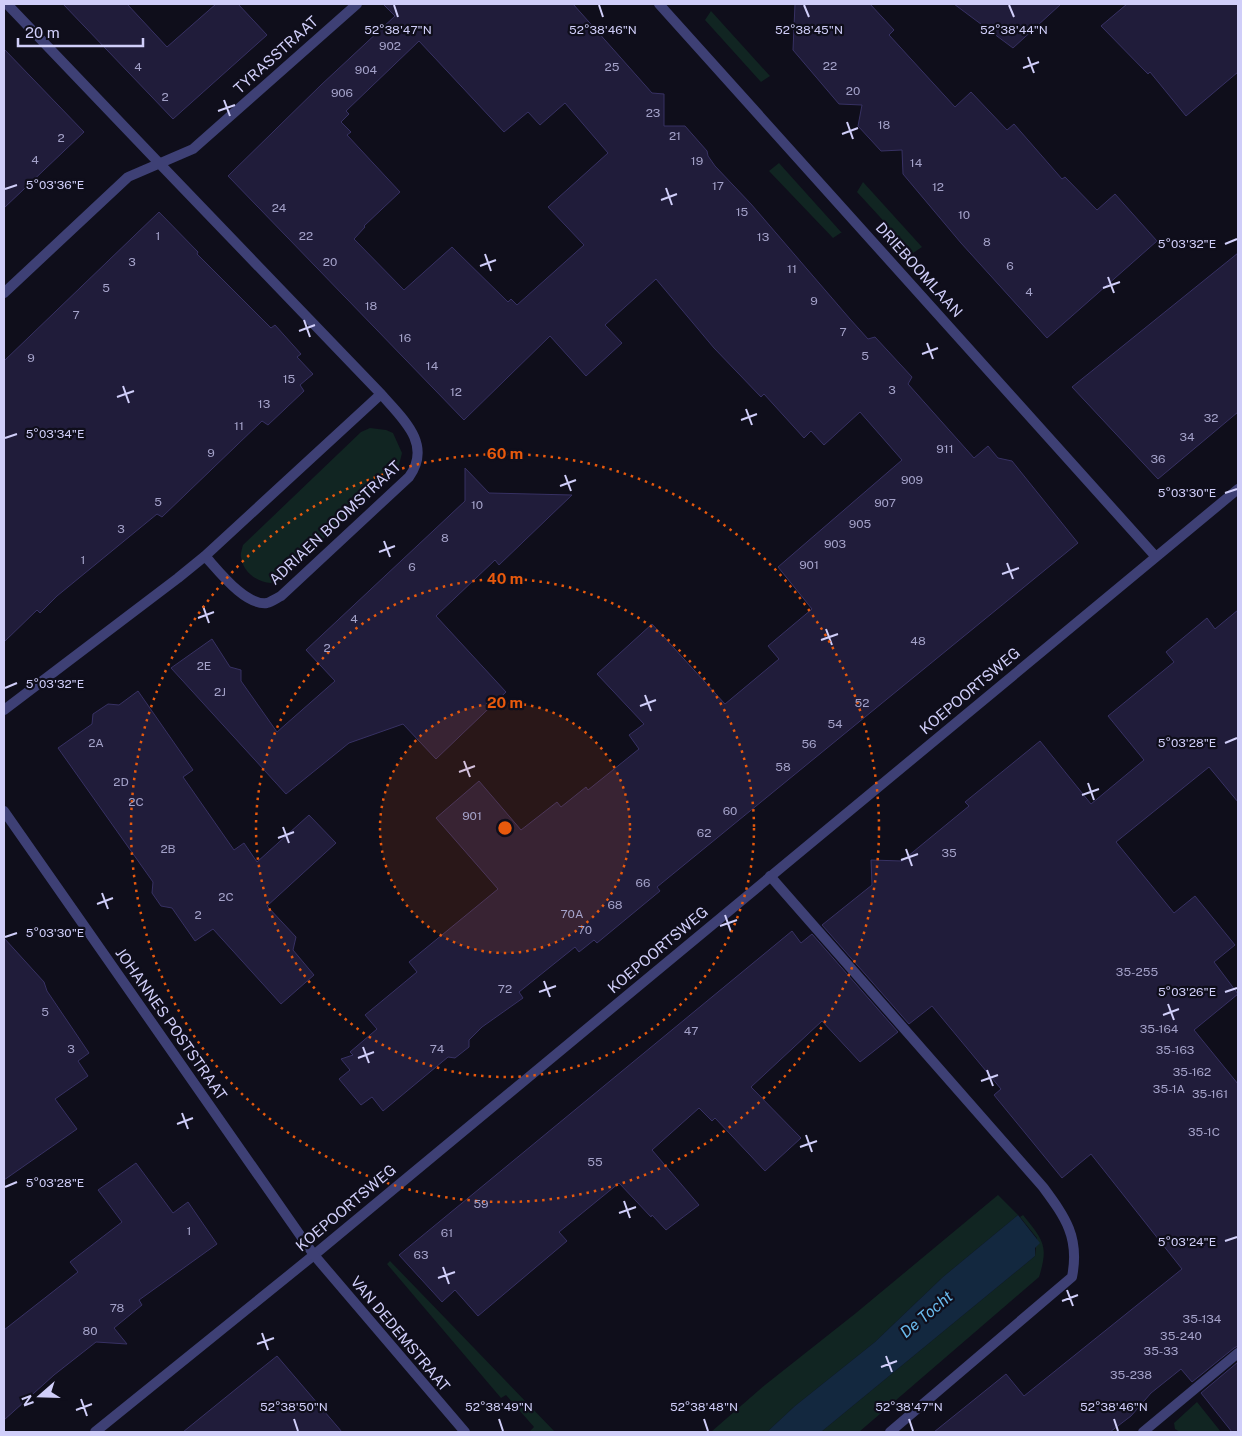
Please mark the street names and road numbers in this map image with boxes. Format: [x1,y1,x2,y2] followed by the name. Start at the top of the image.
[230,12,321,97] street label: TYRASSTRAAT
[873,219,966,320] street label: DRIEBOOMLAAN
[265,457,404,588] street label: ADRIAEN BOOMSTRAAT
[916,644,1023,737] street label: KOEPOORTSWEG
[604,903,711,996] street label: KOEPOORTSWEG
[112,944,231,1103] street label: JOHANNES POSTSTRAAT
[292,1161,399,1254] street label: KOEPOORTSWEG
[347,1273,453,1395] street label: VAN DEDEMSTRAAT

